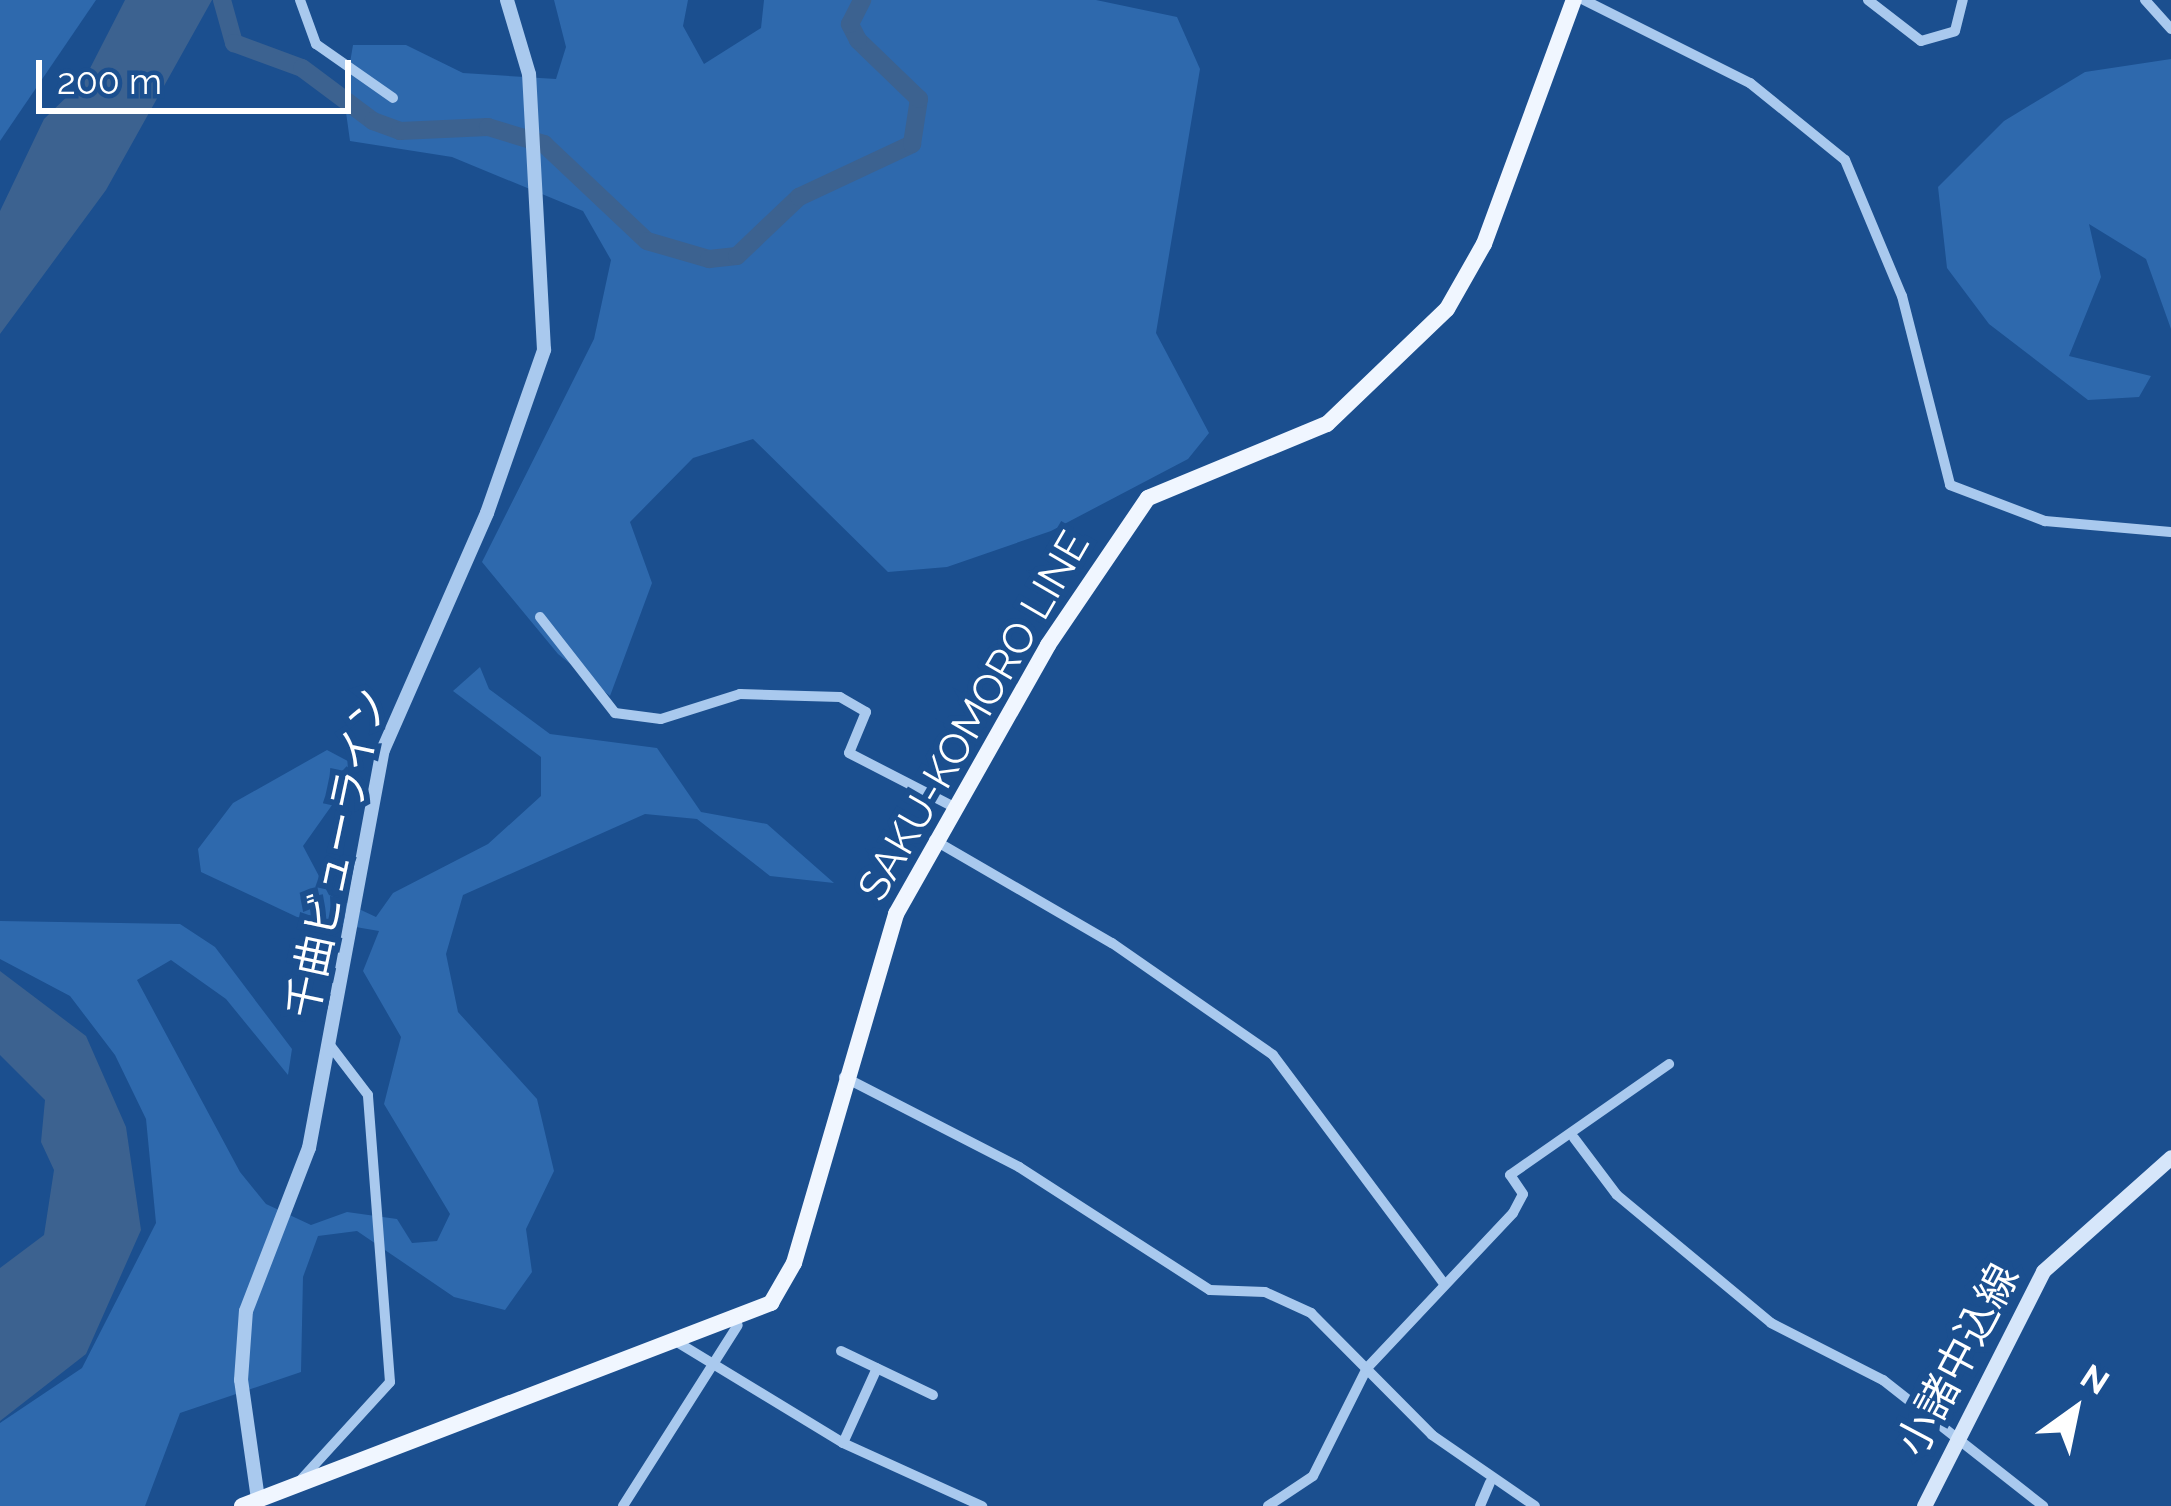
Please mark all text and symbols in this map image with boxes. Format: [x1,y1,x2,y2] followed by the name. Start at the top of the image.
[42,36,357,110] scale bar
[57,60,162,102] text: 200 m
[848,523,1100,909] street label: SAKU-KOMORO LINE
[277,683,397,1023] street label: 千曲ビューライン
[1886,1255,2030,1465] street label: 小諸中込線
[2015,1350,2135,1470] north arrow
[2074,1356,2116,1403] text: N

